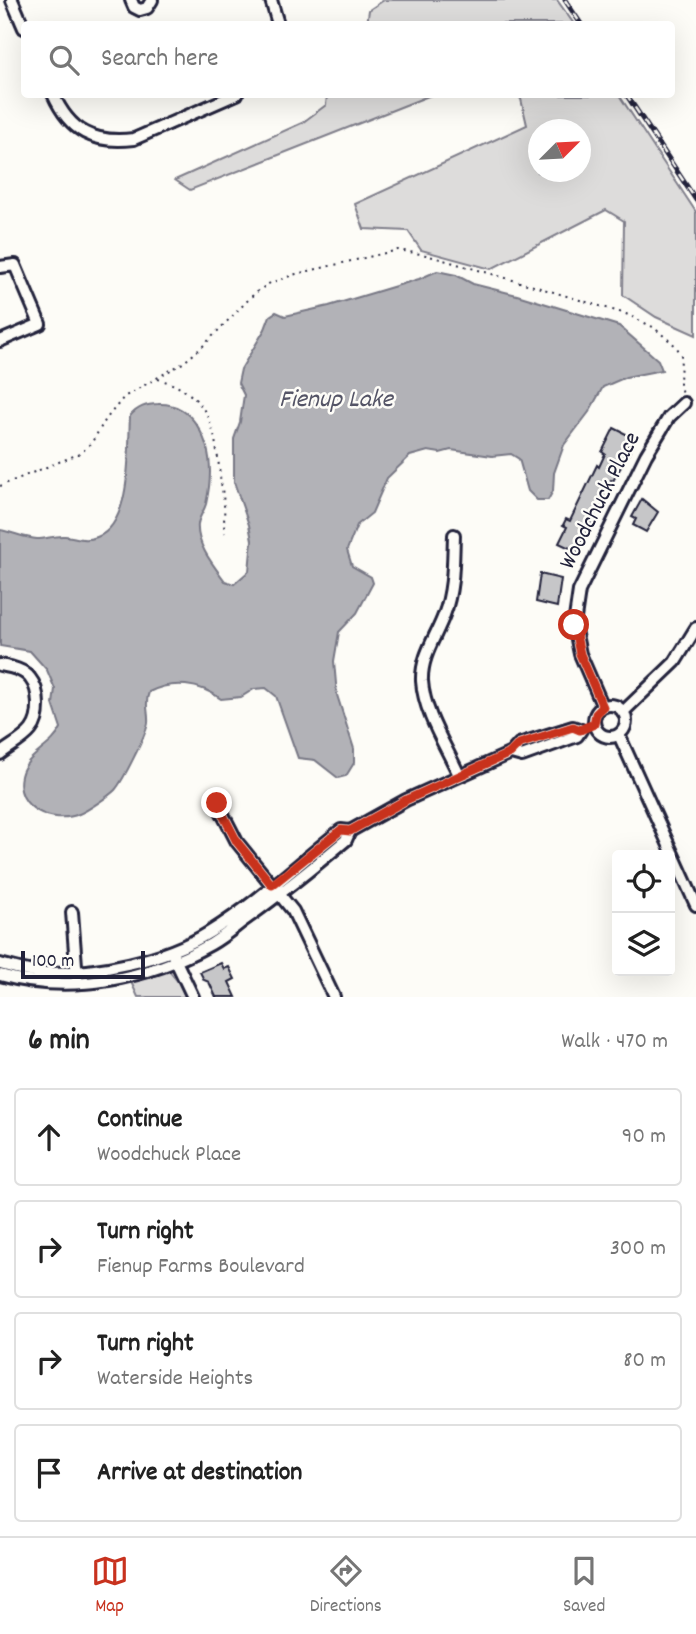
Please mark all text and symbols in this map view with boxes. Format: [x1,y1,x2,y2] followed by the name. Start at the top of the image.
[21,21,675,98] search box
[45,41,83,79] icon: search
[101,41,219,78] text: Search here
[528,119,591,182] north arrow
[279,382,394,419] water label: Fienup Lake
[552,426,650,576] street label: Woodchuck Place
[558,609,589,640] route start
[201,787,232,818] route end
[612,850,675,976] map controls
[612,850,675,913] button: locate
[612,913,675,976] button: layers
[21,948,145,980] scale bar
[32,949,74,976] text: 100 m
[28,1021,90,1064] text: 6 min
[561,1026,668,1059] text: Walk · 470 m
[97,1102,182,1139] text: Continue
[30,1118,68,1156] icon: ahead
[622,1121,666,1154] text: 90 m
[97,1139,241,1172] text: Woodchuck Place
[97,1214,194,1251] text: Turn right
[30,1230,68,1268] icon: right
[610,1233,666,1266] text: 300 m
[97,1251,305,1284] text: Fienup Farms Boulevard
[97,1326,194,1363] text: Turn right
[30,1342,68,1380] icon: right
[623,1345,666,1378] text: 80 m
[97,1363,253,1396] text: Waterside Heights
[30,1454,68,1492] icon: arrive
[97,1455,302,1492] text: Arrive at destination
[91,1552,129,1621] tab: Map
[310,1552,382,1621] tab: Directions
[563,1552,605,1621] tab: Saved

